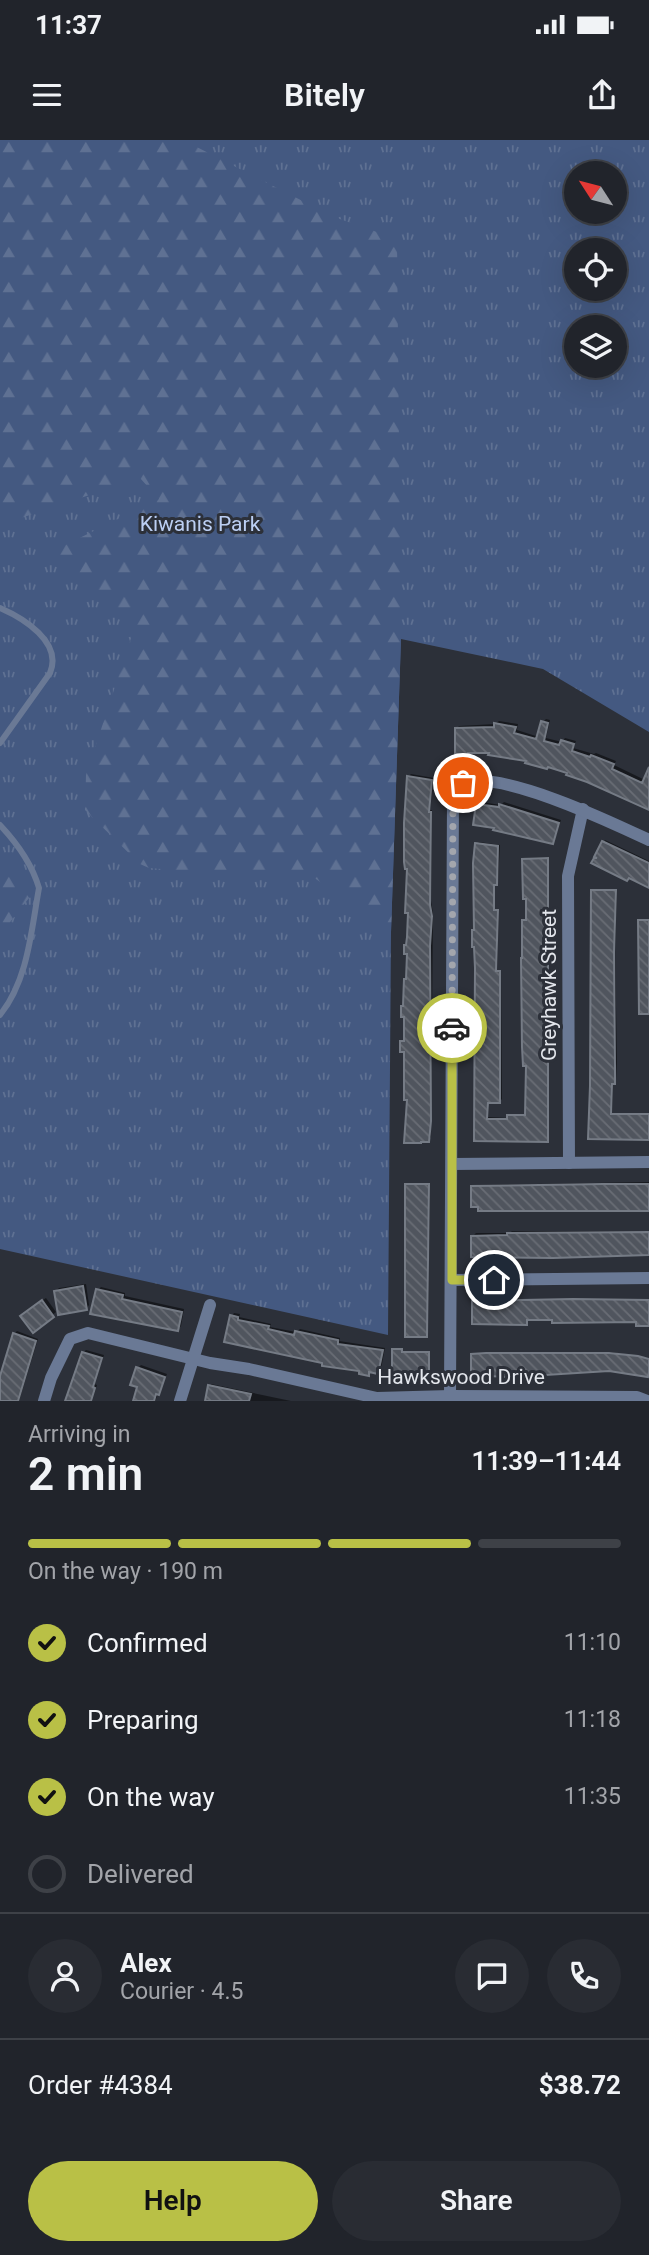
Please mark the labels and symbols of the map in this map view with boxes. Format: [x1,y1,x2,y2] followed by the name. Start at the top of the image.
[564,161,626,224] north arrow
[140,512,261,536] park label: Kiwanis Park
[433,753,493,813] pin
[537,909,561,1061] street label: Greyhawk Street
[417,993,487,1063] courier
[464,1250,524,1310] pin
[377,1365,545,1389] street label: Hawkswood Drive

